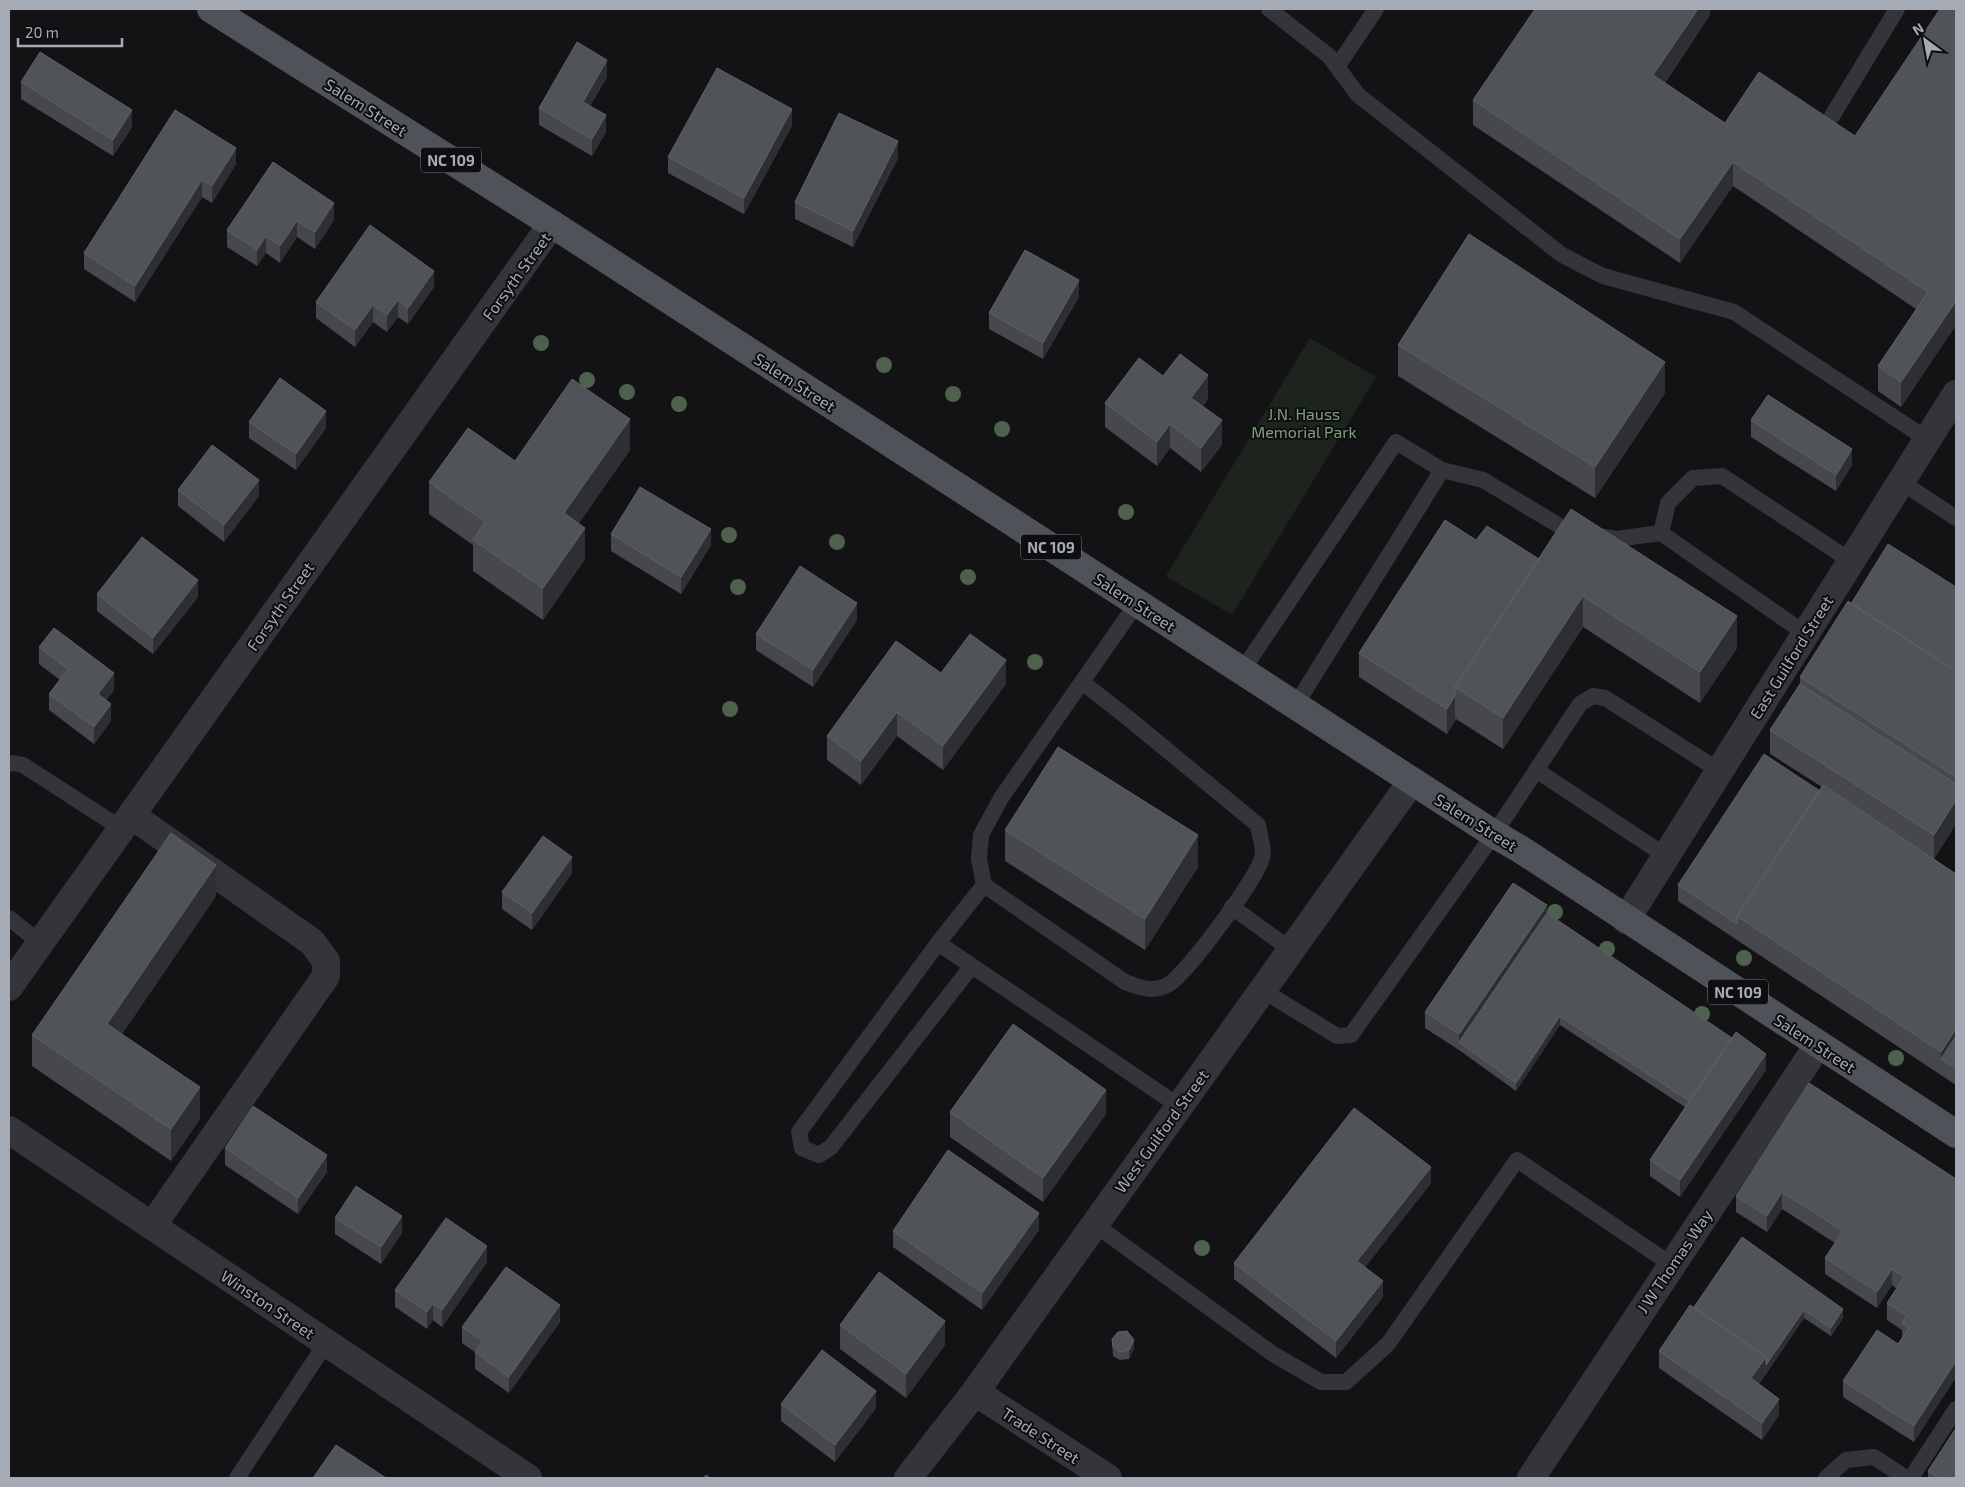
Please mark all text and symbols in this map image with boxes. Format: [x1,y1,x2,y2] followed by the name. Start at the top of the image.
[18,15,121,47] scale bar
[1900,15,1950,65] north arrow
[1909,19,1927,38] text: N
[25,23,59,41] text: 20 m
[321,74,411,140] street label: Salem Street
[421,148,481,172] road number: NC 109
[478,228,554,324] street label: Forsyth Street
[751,349,839,415] street label: Salem Street
[1251,404,1357,441] park label: J.N. Hauss Memorial Park
[1021,534,1081,560] road number: NC 109
[242,558,318,654] street label: Forsyth Street
[1091,569,1179,635] street label: Salem Street
[1745,592,1837,722] street label: East Guilford Street
[1431,789,1521,855] street label: Salem Street
[1708,980,1768,1004] road number: NC 109
[1771,1010,1859,1076] street label: Salem Street
[1110,1066,1212,1196] street label: West Guilford Street
[1632,1205,1716,1317] street label: J W Thomas Way
[217,1266,319,1342] street label: Winston Street
[999,1403,1083,1467] street label: Trade Street

